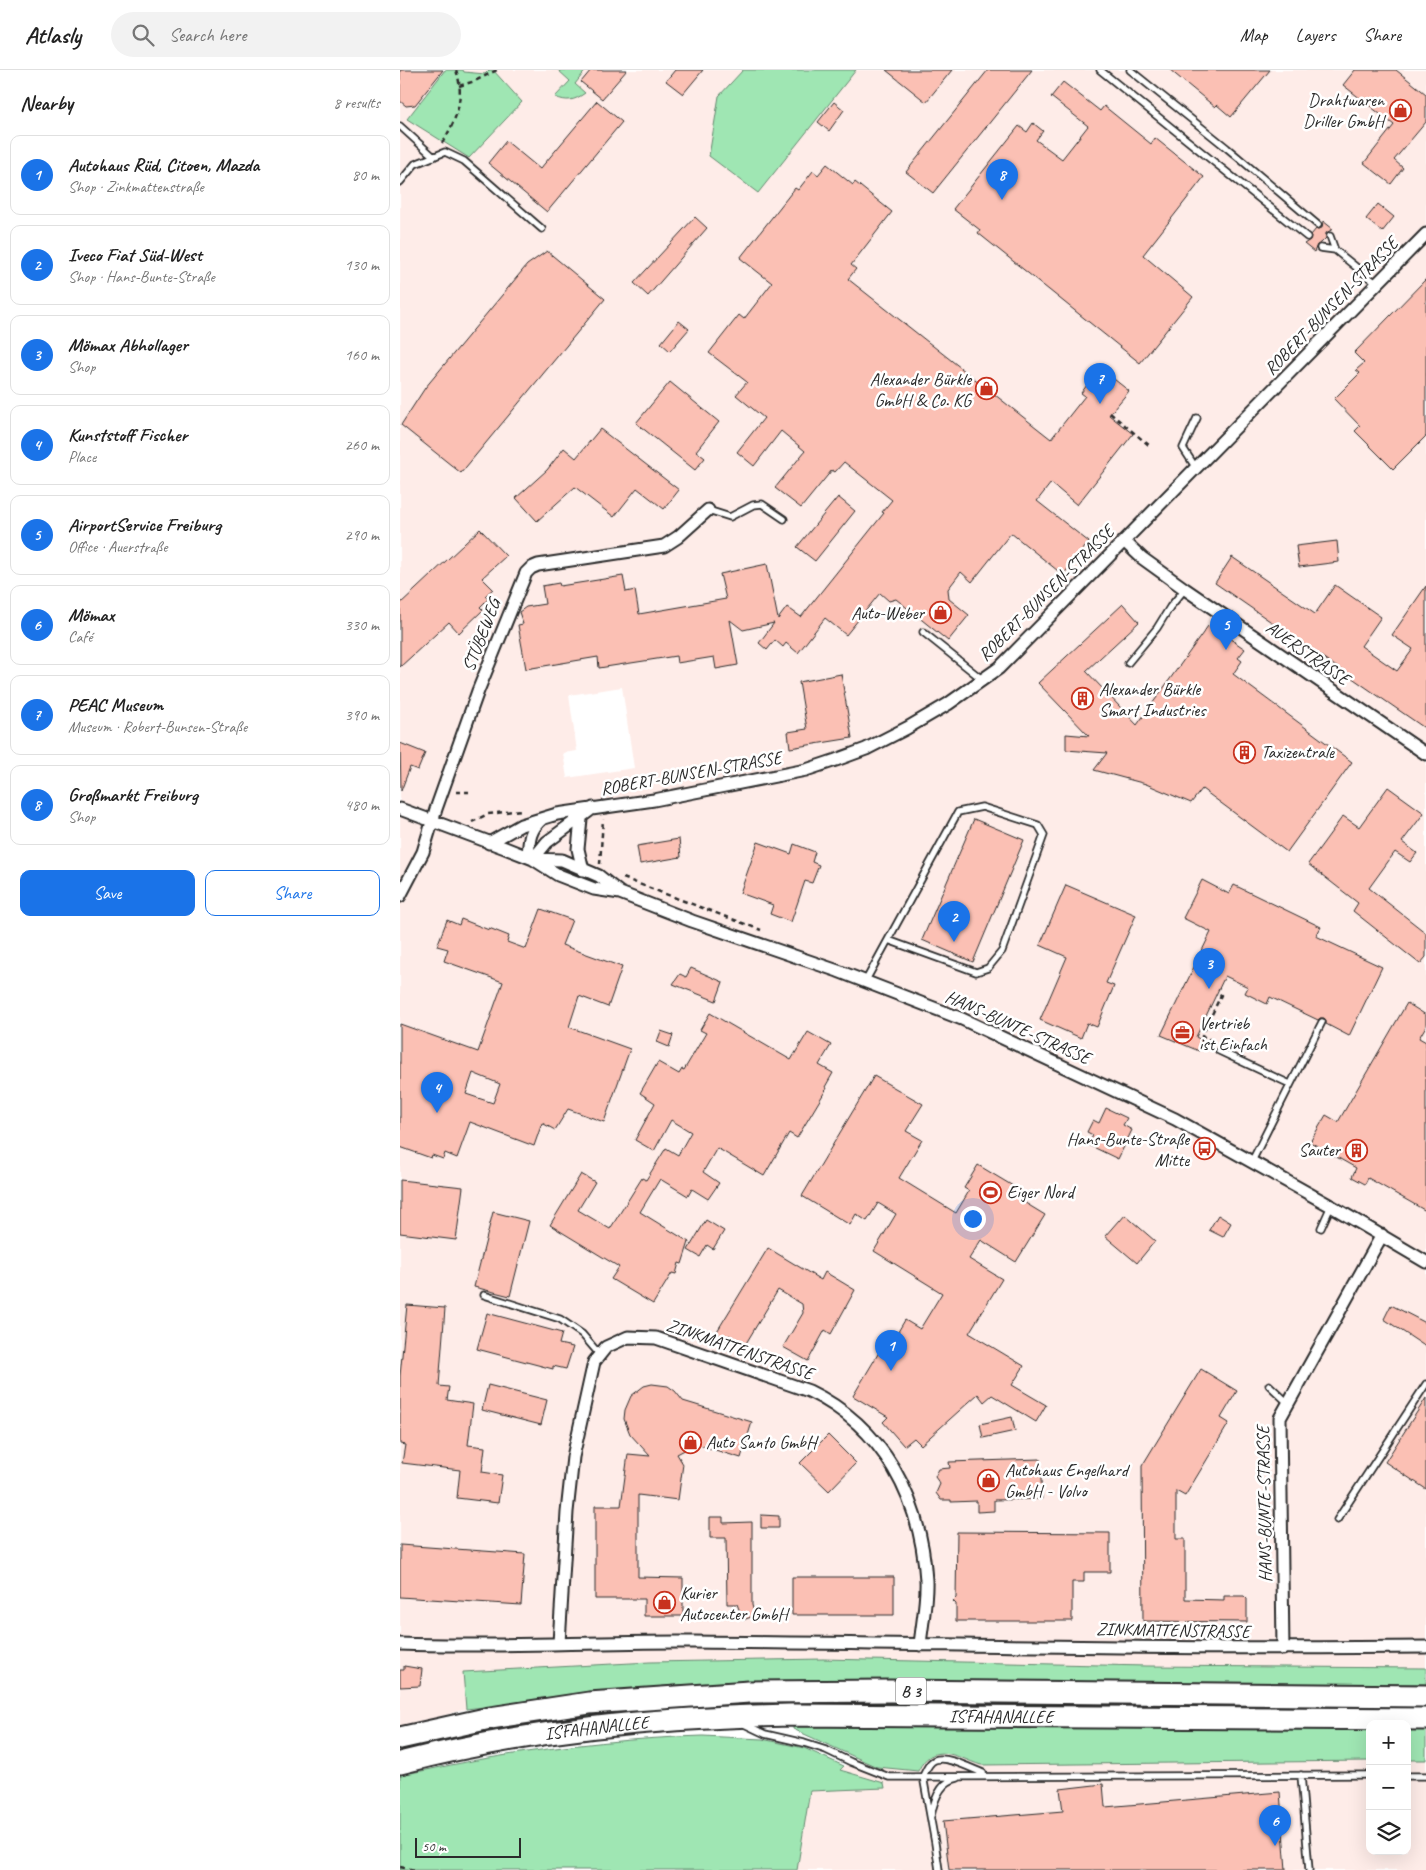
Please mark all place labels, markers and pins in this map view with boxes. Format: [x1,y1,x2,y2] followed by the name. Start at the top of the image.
[1303,89,1387,132] place label: Drahtwaren Driller GmbH
[1388,98,1412,122] shop icon: Drahtwaren Driller GmbH
[986,159,1018,200] pin: 8
[1084,363,1116,404] pin: 7
[870,368,973,411] place label: Alexander Bürkle GmbH & Co. KG
[975,377,999,401] shop icon: Alexander Bürkle GmbH & Co. KG
[928,601,952,625] shop icon: Auto-Weber
[851,602,926,624] place label: Auto-Weber
[1210,609,1242,650] pin: 5
[1099,678,1207,721] place label: Alexander Bürkle Smart Industries
[1071,687,1095,711] building icon: Alexander Bürkle Smart Industries
[1233,740,1257,764] building icon: Taxizentrale
[1261,741,1335,763] place label: Taxizentrale
[938,901,970,942] pin: 2
[1193,948,1225,989] pin: 3
[1199,1012,1268,1055] place label: Vertrieb ist Einfach
[1171,1021,1195,1045] office icon: Vertrieb ist Einfach
[421,1072,453,1113] pin: 4
[1067,1128,1190,1171] place label: Hans-Bunte-Straße Mitte
[1193,1137,1217,1161] bus stop icon: Hans-Bunte-Straße Mitte
[1344,1138,1368,1162] building icon: Sauter
[1299,1139,1342,1161] place label: Sauter
[979,1180,1003,1204] sports icon: Eiger Nord
[1007,1181,1077,1203] place label: Eiger Nord
[875,1330,907,1371] pin: 1
[678,1430,702,1454] shop icon: Auto Santo GmbH
[706,1431,819,1453] place label: Auto Santo GmbH
[1005,1459,1131,1502] place label: Autohaus Engelhard GmbH - Volvo
[977,1468,1001,1492] shop icon: Autohaus Engelhard GmbH - Volvo
[680,1582,790,1625] place label: Kurier Autocenter GmbH
[652,1591,676,1615] shop icon: Kurier Autocenter GmbH
[1259,1805,1291,1846] pin: 6

